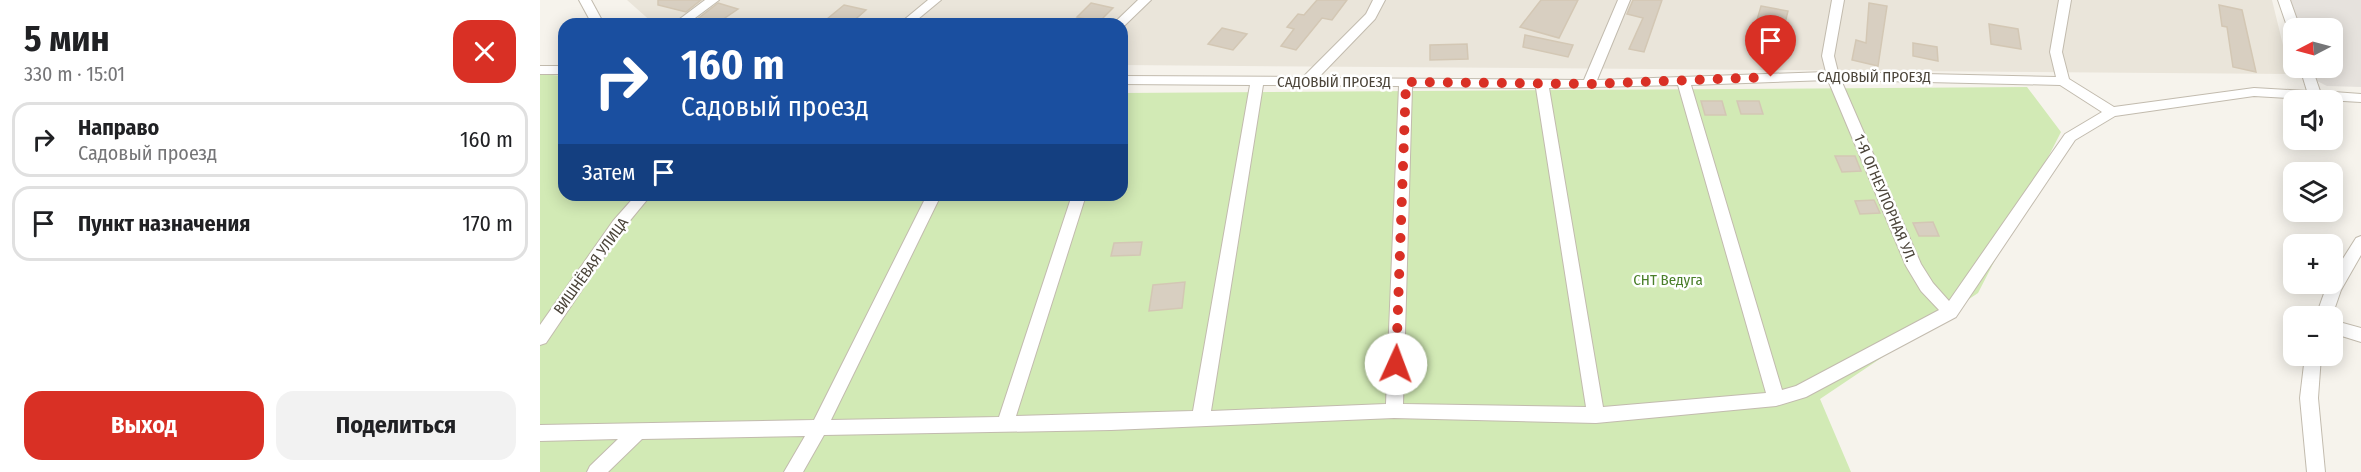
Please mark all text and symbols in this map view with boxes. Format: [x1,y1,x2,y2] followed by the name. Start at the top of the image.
[1745,15,1796,77] pin
[24,17,110,61] text: 5 мин
[2283,18,2343,78] north arrow
[2283,18,2343,366] map controls
[453,20,516,83] button: close
[1754,24,1787,57] icon: arrive
[681,40,784,90] text: 160 m
[582,42,660,120] icon: right
[24,62,125,86] text: 330 m · 15:01
[1817,68,1931,86] street label: САДОВЫЙ ПРОЕЗД
[1277,73,1391,91] street label: САДОВЫЙ ПРОЕЗД
[2283,90,2343,150] button: sound
[681,91,869,123] text: Садовый проезд
[78,114,159,141] text: Направо
[27,123,60,156] icon: right
[460,126,513,153] text: 160 m
[1850,132,1920,264] street label: 1-Я ОГНЕУПОРНАЯ УЛ.
[78,141,217,165] text: Садовый проезд
[647,156,680,189] icon: arrive
[582,159,635,186] text: Затем
[2283,162,2343,222] button: layers
[27,207,60,240] icon: arrive
[78,210,250,237] text: Пункт назначения
[462,210,513,237] text: 170 m
[550,214,632,318] street label: ВИШНЁВАЯ УЛИЦА
[2283,234,2343,294] button: +
[1633,271,1703,289] park label: СНТ Ведуга
[2283,306,2343,366] button: −
[1364,332,1428,396] position arrow
[24,391,264,460] button: Выход
[276,391,516,460] button: Поделиться

